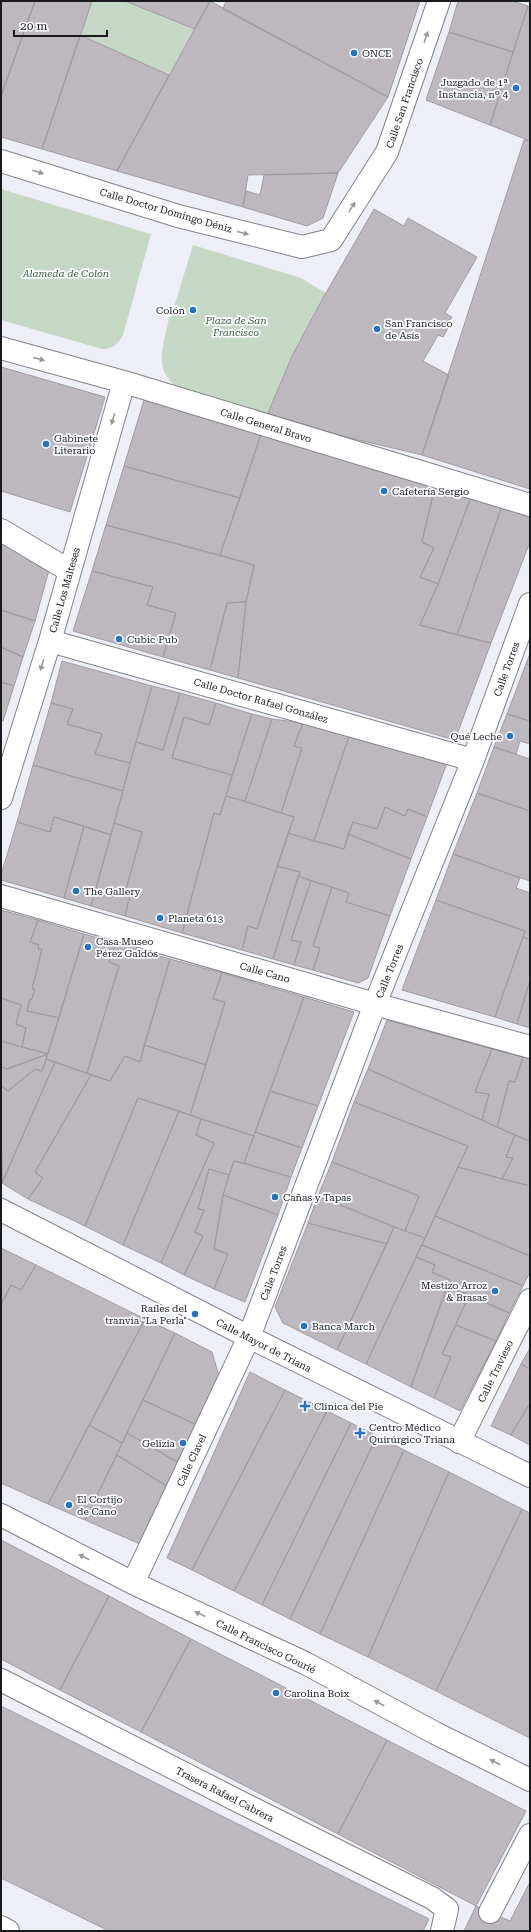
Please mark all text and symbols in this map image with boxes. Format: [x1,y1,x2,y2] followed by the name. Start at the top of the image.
[14,12,107,38] scale bar
[20,19,47,33] text: 20 m
[423,31,429,43] one-way arrow
[349,48,359,58] marker: ONCE
[362,48,392,59] place label: ONCE
[384,57,425,150] street label: Calle San Francisco
[438,77,508,100] place label: Juzgado de 1ª Instancia, nº 4
[511,83,521,93] marker: Juzgado de 1ª Instancia, nº 4
[33,169,45,175] one-way arrow
[98,186,234,235] street label: Calle Doctor Domingo Déniz
[348,202,356,212] one-way arrow
[237,230,250,236] one-way arrow
[22,268,109,279] park label: Alameda de Colón
[156,305,186,316] place label: Colón
[188,305,198,315] marker: Colón
[204,315,267,338] park label: Plaza de San Francisco
[385,318,453,341] place label: San Francisco de Asís
[372,324,382,334] marker: San Francisco de Asís
[33,356,45,362] one-way arrow
[219,406,313,445] street label: Calle General Bravo
[110,414,116,426] one-way arrow
[54,433,99,456] place label: Gabinete Literario
[41,439,51,449] marker: Gabinete Literario
[379,486,389,496] marker: Cafetería Sergio
[392,486,469,497] place label: Cafetería Sergio
[47,546,82,634] street label: Calle Los Malteses
[114,634,124,644] marker: Cubic Pub
[127,634,177,645] place label: Cubic Pub
[491,640,522,698] street label: Calle Torres
[39,660,45,672] one-way arrow
[193,676,329,725] street label: Calle Doctor Rafael González
[450,731,502,742] place label: Qué Leche
[505,731,515,741] marker: Qué Leche
[71,886,81,896] marker: The Gallery
[84,886,140,897] place label: The Gallery
[155,913,165,923] marker: Planeta 613
[168,913,224,924] place label: Planeta 613
[96,936,158,959] place label: Casa Museo Pérez Galdós
[83,942,93,952] marker: Casa Museo Pérez Galdós
[374,942,405,1000] street label: Calle Torres
[238,960,291,985] street label: Calle Cano
[270,1192,280,1202] marker: Cañas y Tapas
[283,1192,351,1203] place label: Cañas y Tapas
[258,1244,289,1302] street label: Calle Torres
[421,1280,487,1303] place label: Mestizo Arroz & Brasas
[490,1286,500,1296] marker: Mestizo Arroz & Brasas
[105,1303,187,1326] place label: Raíles del tranvía "La Perla"
[190,1309,200,1319] marker: Raíles del tranvía "La Perla"
[214,1317,314,1375] street label: Calle Mayor de Triana
[299,1321,309,1331] marker: Banca March
[312,1321,375,1332] place label: Banca March
[476,1338,515,1404] street label: Calle Travieso
[299,1400,311,1412] marker: Clínica del Pie
[314,1401,384,1412] place label: Clínica del Pie
[369,1422,456,1445] place label: Centro Médico Quirúrgico Triana
[354,1427,366,1439] marker: Centro Médico Quirúrgico Triana
[175,1432,208,1488] street label: Calle Clavel
[142,1438,176,1449] place label: Gelizia
[178,1438,188,1448] marker: Gelizia
[77,1494,123,1517] place label: El Cortijo de Cano
[64,1500,74,1510] marker: El Cortijo de Cano
[78,1554,89,1561] one-way arrow
[195,1611,206,1617] one-way arrow
[214,1618,318,1676] street label: Calle Francisco Gourié
[271,1688,281,1698] marker: Carolina Boix
[284,1688,350,1699] place label: Carolina Boix
[374,1700,385,1707] one-way arrow
[489,1759,501,1766] one-way arrow
[174,1765,276,1824] street label: Trasera Rafael Cabrera

